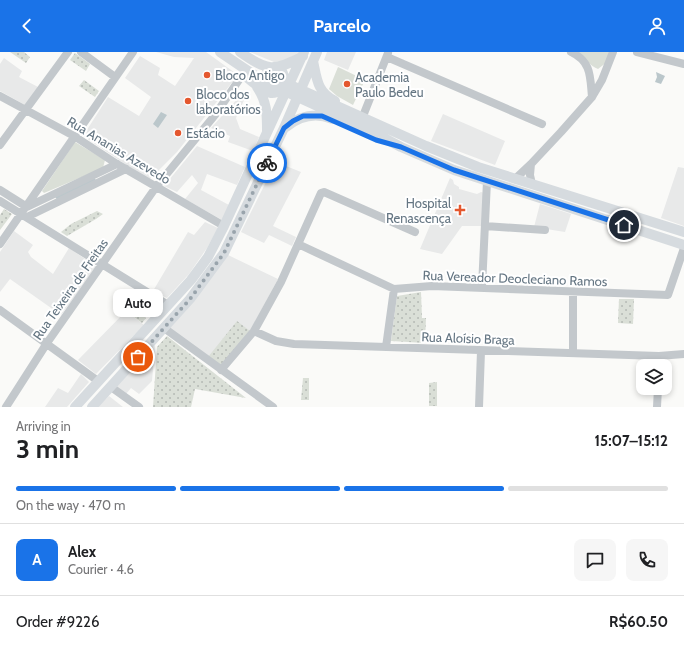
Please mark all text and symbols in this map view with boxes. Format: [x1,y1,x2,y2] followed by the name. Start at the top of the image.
[16,15,38,37] icon: back
[313,15,371,37] text: Parcelo
[646,15,668,37] icon: person
[215,67,285,83] place label: Bloco Antigo
[355,69,424,100] place label: Academia Paulo Bedeu
[202,70,212,80] marker: Bloco Antigo
[342,79,352,89] marker: Academia Paulo Bedeu
[196,86,261,117] place label: Bloco dos laboratórios
[183,96,193,106] marker: Bloco dos laboratórios
[64,113,174,187] street label: Rua Ananias Azevedo
[186,125,225,141] place label: Estácio
[173,128,183,138] marker: Estácio
[247,143,287,183] courier
[256,152,278,174] icon: bike
[386,195,452,226] place label: Hospital Renascença
[454,204,466,216] marker: Hospital Renascença
[607,208,641,242] pin
[613,214,635,236] icon: home
[29,235,111,343] street label: Rua Teixeira de Freitas
[422,267,608,289] street label: Rua Vereador Deocleciano Ramos
[113,289,163,317] callout: Auto
[125,295,151,311] text: Auto
[421,328,516,348] street label: Rua Aloísio Braga
[121,340,155,374] pin
[127,346,149,368] icon: bag
[636,359,672,395] map controls
[636,359,672,395] button: layers
[16,418,71,434] text: Arriving in
[595,432,668,450] text: 15:07–15:12
[16,433,79,465] text: 3 min
[16,497,125,513] text: On the way · 470 m
[574,539,616,581] button: chat
[626,539,668,581] button: phone
[68,543,96,561] text: Alex
[32,551,42,569] text: A
[68,561,134,577] text: Courier · 4.6
[16,613,99,631] text: Order #9226
[609,613,668,631] text: R$60.50

